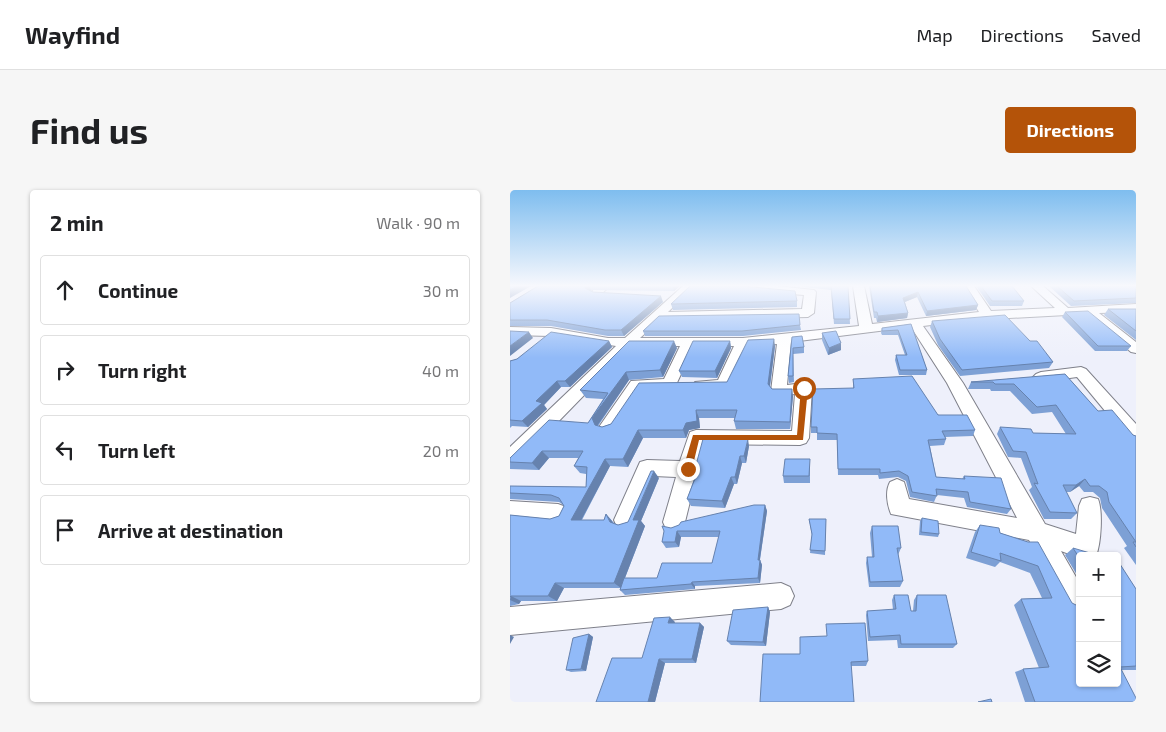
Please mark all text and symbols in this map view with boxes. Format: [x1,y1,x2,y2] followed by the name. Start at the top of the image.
[25,20,120,49] text: Wayfind
[916,24,953,46] text: Map
[981,24,1064,46] text: Directions
[1092,24,1141,46] text: Saved
[1005,107,1136,153] button: Directions
[30,109,148,151] text: Find us
[50,210,104,235] text: 2 min
[376,213,460,232] text: Walk · 90 m
[51,276,79,304] icon: ahead
[98,279,178,302] text: Continue
[423,281,459,300] text: 30 m
[51,356,79,384] icon: right
[98,359,186,382] text: Turn right
[422,361,459,380] text: 40 m
[793,377,816,400] route start
[51,436,79,464] icon: left
[98,439,175,462] text: Turn left
[423,441,459,460] text: 20 m
[677,458,700,481] route end
[51,516,79,544] icon: arrive
[98,519,283,542] text: Arrive at destination
[1076,552,1121,687] map controls
[1076,552,1121,597] button: +
[1076,597,1121,642] button: −
[1076,642,1121,687] button: layers

